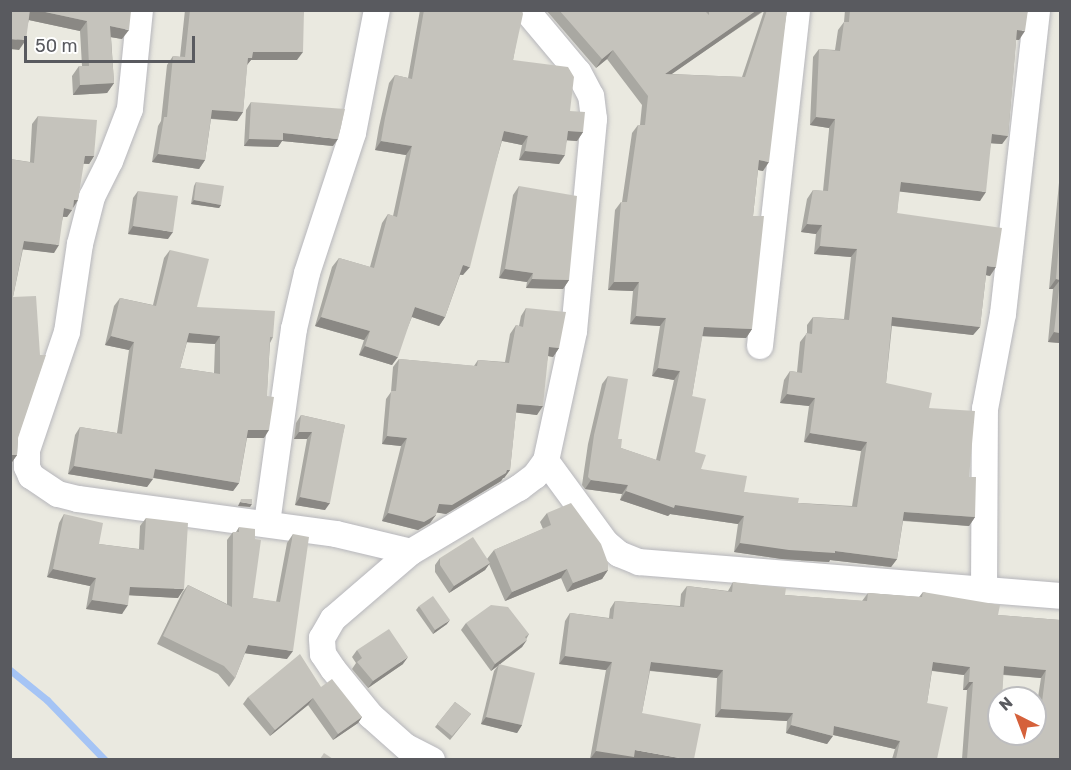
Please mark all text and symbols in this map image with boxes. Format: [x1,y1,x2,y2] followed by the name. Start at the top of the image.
[27,24,198,62] scale bar
[35,35,78,57] text: 50 m
[987,686,1047,746] north arrow
[995,693,1017,715] text: N

